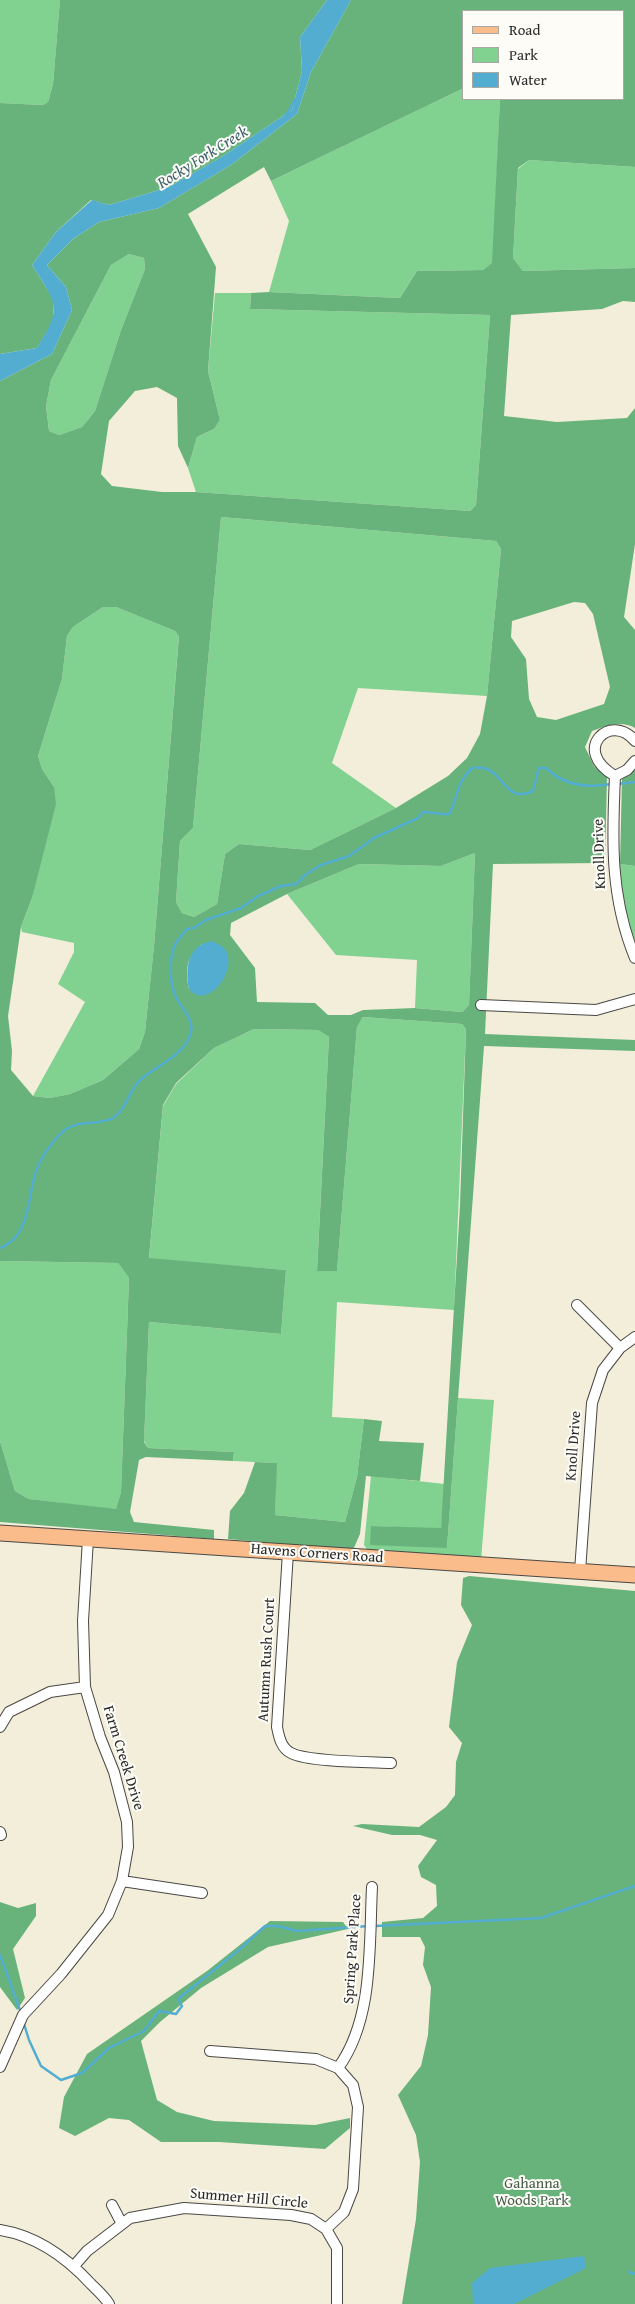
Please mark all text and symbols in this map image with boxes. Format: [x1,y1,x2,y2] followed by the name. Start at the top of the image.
[462,10,625,100] legend
[509,19,540,40] text: Road
[509,44,538,65] text: Park
[509,69,547,90] text: Water
[154,123,252,193] water label: Rocky Fork Creek
[590,819,610,889] street label: Knoll Drive
[563,1410,585,1482] street label: Knoll Drive
[250,1540,384,1568] street label: Havens Corners Road
[255,1597,279,1723] street label: Autumn Rush Court
[99,1704,147,1812] street label: Farm Creek Drive
[340,1893,366,2005] street label: Spring Park Place
[495,2175,569,2210] park label: Gahanna Woods Park
[189,2185,309,2213] street label: Summer Hill Circle

